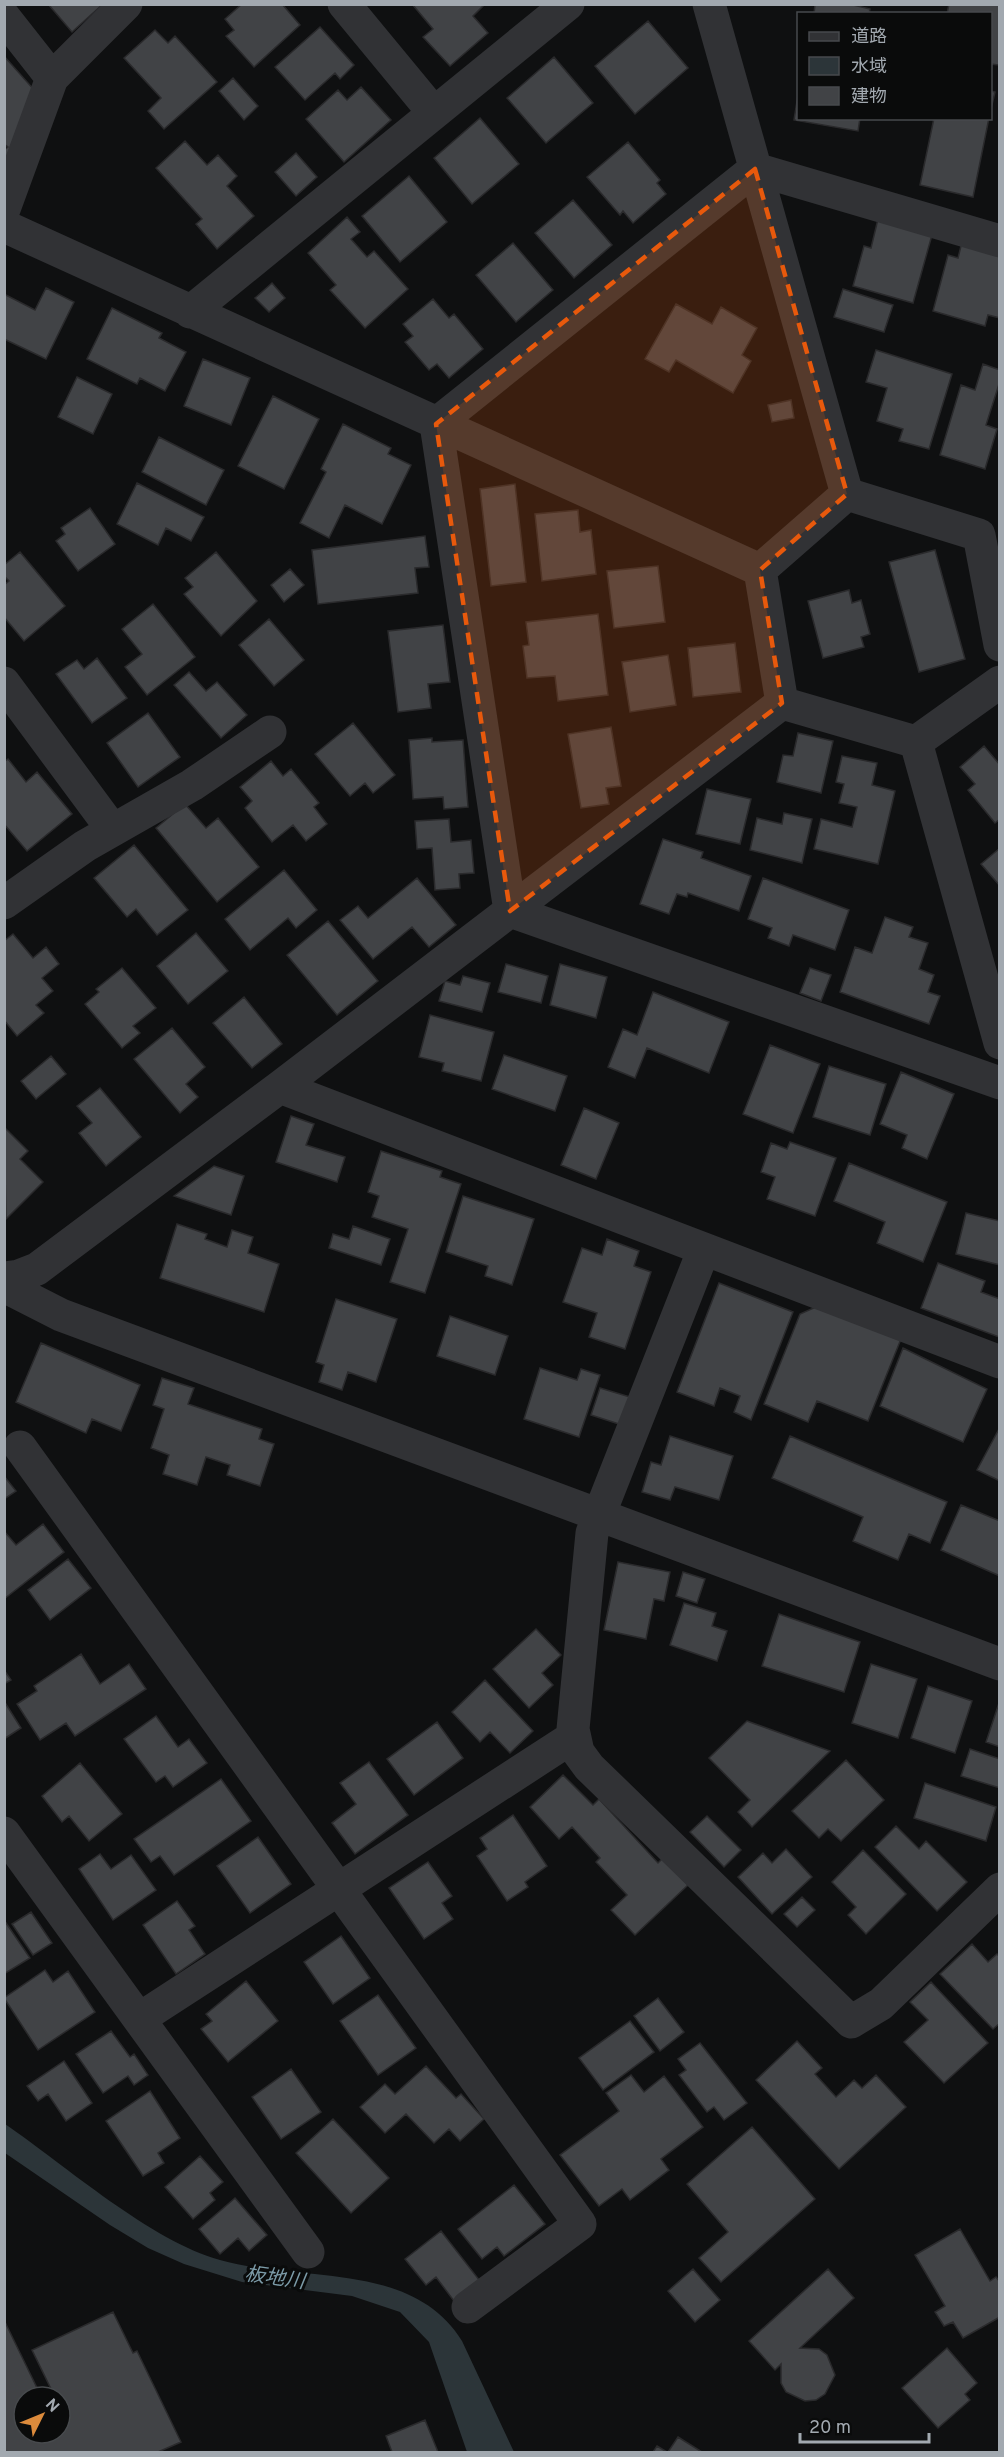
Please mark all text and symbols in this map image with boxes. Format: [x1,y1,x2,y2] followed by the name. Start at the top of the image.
[797,12,992,120] legend
[851,26,887,49] text: 道路
[851,56,887,79] text: 水域
[851,86,887,109] text: 建物
[243,2262,308,2296] water label: 板地川
[12,2385,72,2445] north arrow
[40,2395,63,2417] text: N
[800,2406,929,2444] scale bar
[809,2417,851,2440] text: 20 m

